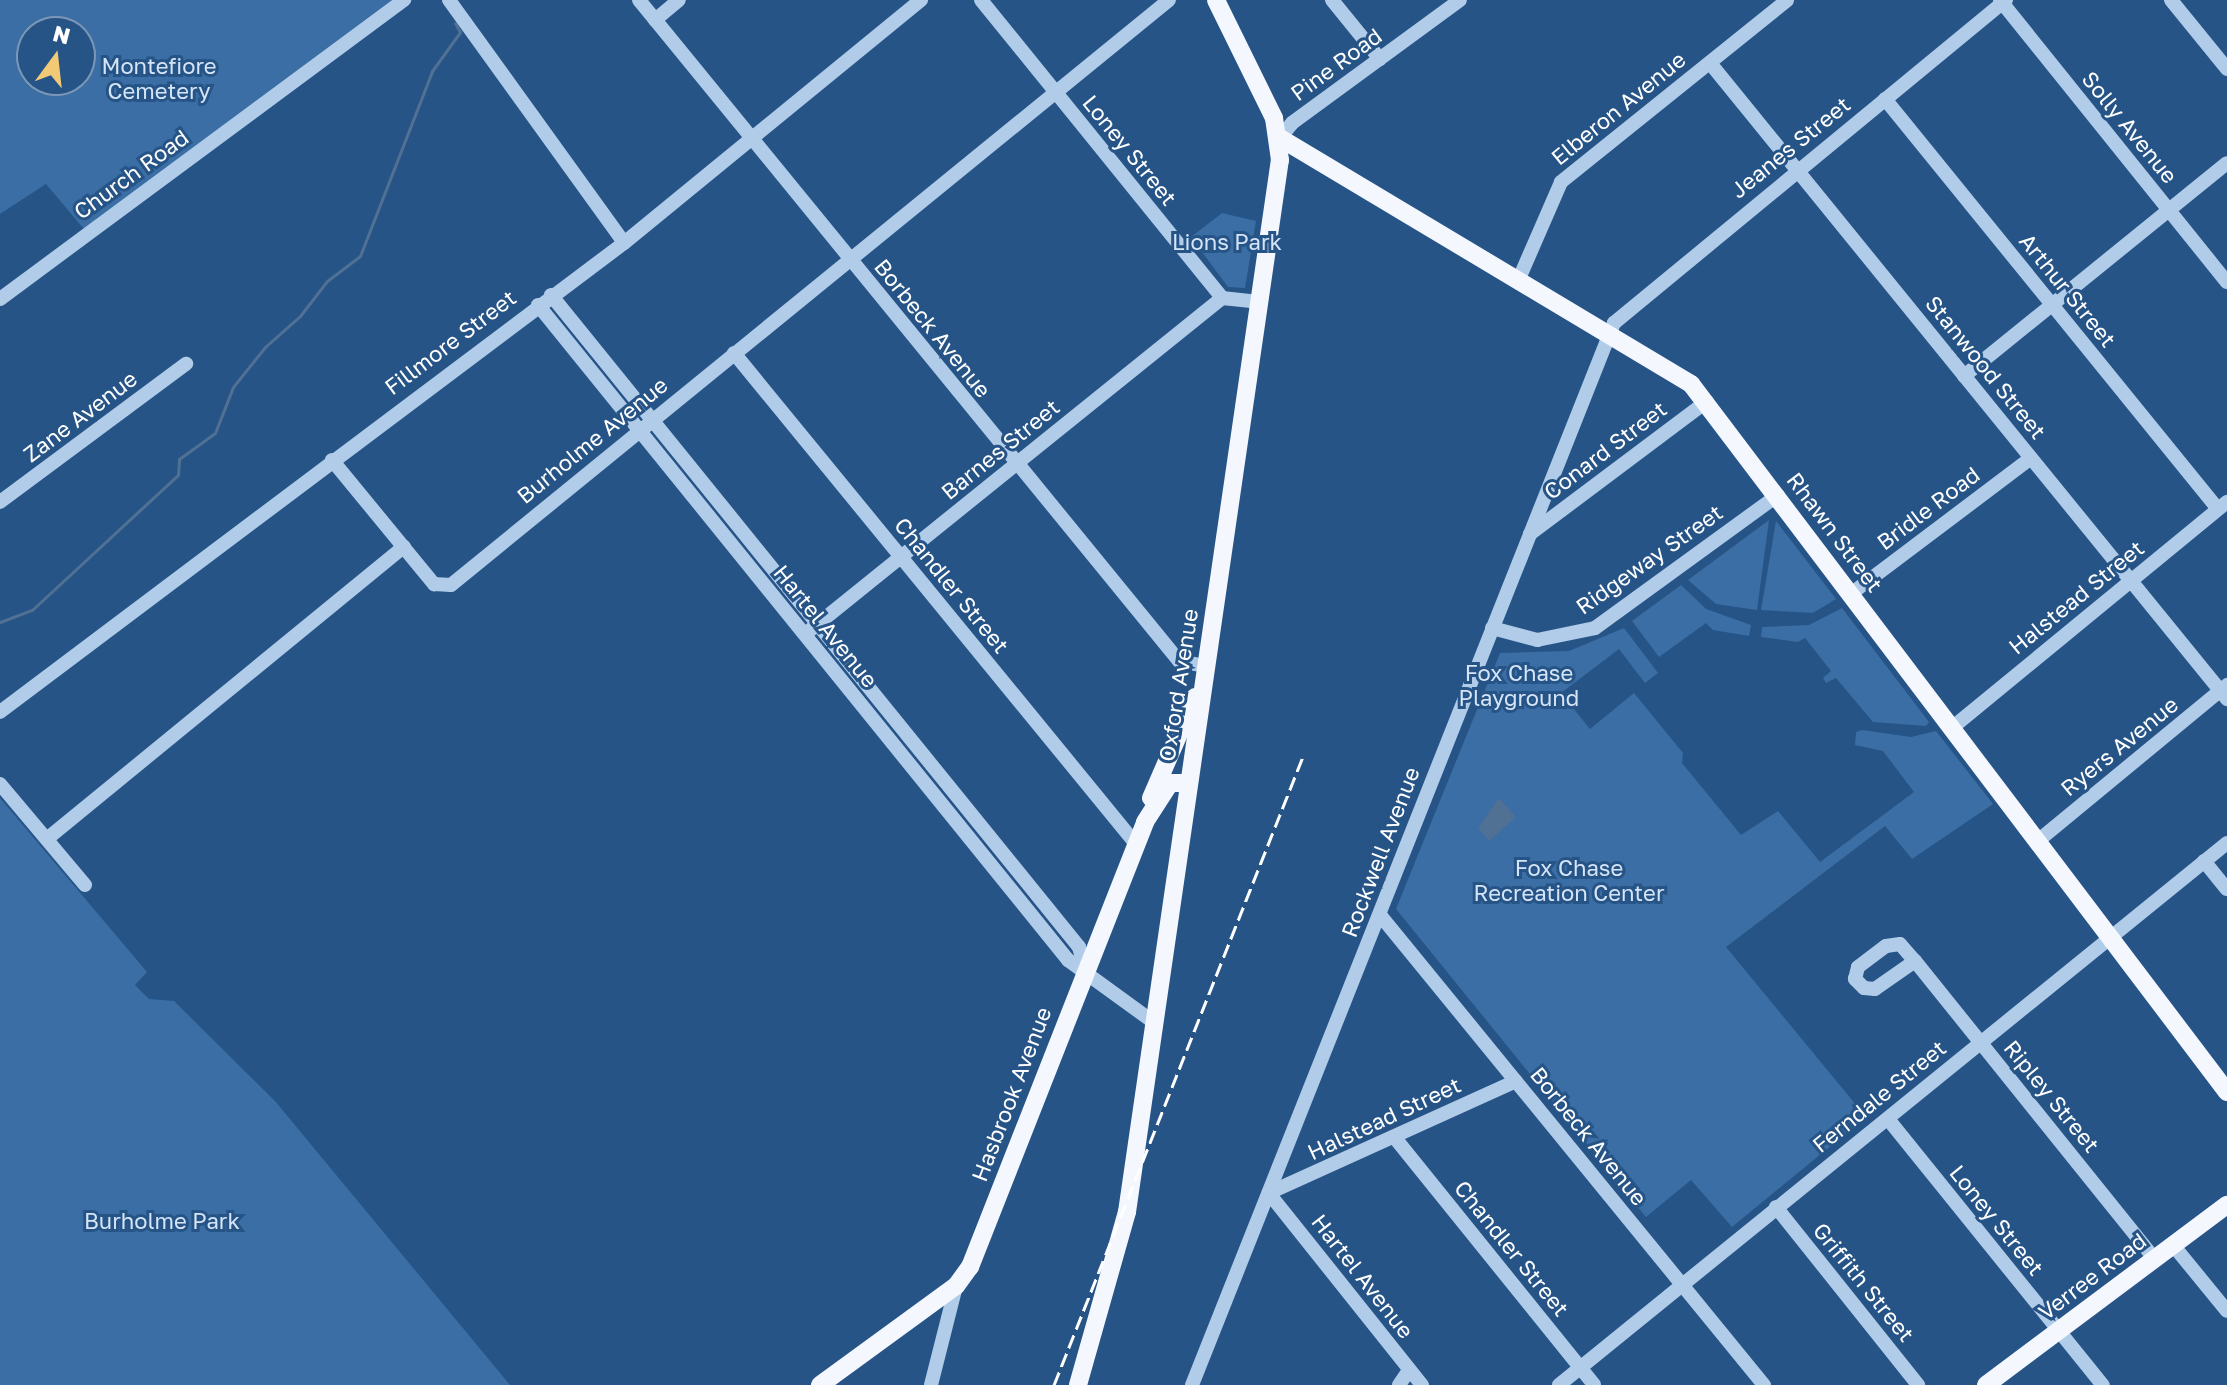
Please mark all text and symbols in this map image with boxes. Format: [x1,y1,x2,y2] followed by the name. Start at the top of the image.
[16,16,96,96] north arrow
[50,19,73,49] text: N
[1285,22,1387,106] street label: Pine Road
[1546,46,1690,170] street label: Elberon Avenue
[101,52,217,104] park label: Montefiore Cemetery
[2077,66,2183,188] street label: Solly Avenue
[1077,90,1183,210] street label: Loney Street
[1725,91,1855,203] street label: Jeanes Street
[69,124,193,224] street label: Church Road
[2014,228,2122,352] street label: Arthur Street
[1172,229,1282,255] park label: Lions Park
[869,253,997,403] street label: Borbeck Avenue
[379,284,521,400] street label: Fillmore Street
[1920,290,2052,444] street label: Stanwood Street
[18,365,142,467] street label: Zane Avenue
[512,371,672,509] street label: Burholme Avenue
[936,393,1064,505] street label: Barnes Street
[1539,395,1671,505] street label: Conard Street
[1871,461,1985,555] street label: Bridle Road
[1782,467,1888,597] street label: Rhawn Street
[1571,499,1727,619] street label: Ridgeway Street
[889,512,1015,658] street label: Chandler Street
[2003,535,2149,659] street label: Halstead Street
[769,559,883,693] street label: Hartel Avenue
[1153,607,1203,763] street label: Oxford Avenue
[1459,659,1579,710] park label: Fox Chase Playground
[2055,691,2183,801] street label: Ryers Avenue
[1335,763,1425,941] street label: Rockwell Avenue
[1474,854,1664,906] park label: Fox Chase Recreation Center
[966,1003,1056,1185] street label: Hasbrook Avenue
[1807,1034,1951,1158] street label: Ferndale Street
[1999,1035,2105,1157] street label: Ripley Street
[1525,1061,1653,1211] street label: Borbeck Avenue
[1303,1071,1465,1165] street label: Halstead Street
[1944,1160,2050,1280] street label: Loney Street
[1449,1175,1575,1321] street label: Chandler Street
[84,1208,240,1234] park label: Burholme Park
[1306,1209,1420,1343] street label: Hartel Avenue
[1808,1217,1920,1347] street label: Griffith Street
[2033,1227,2151,1325] street label: Verree Road

